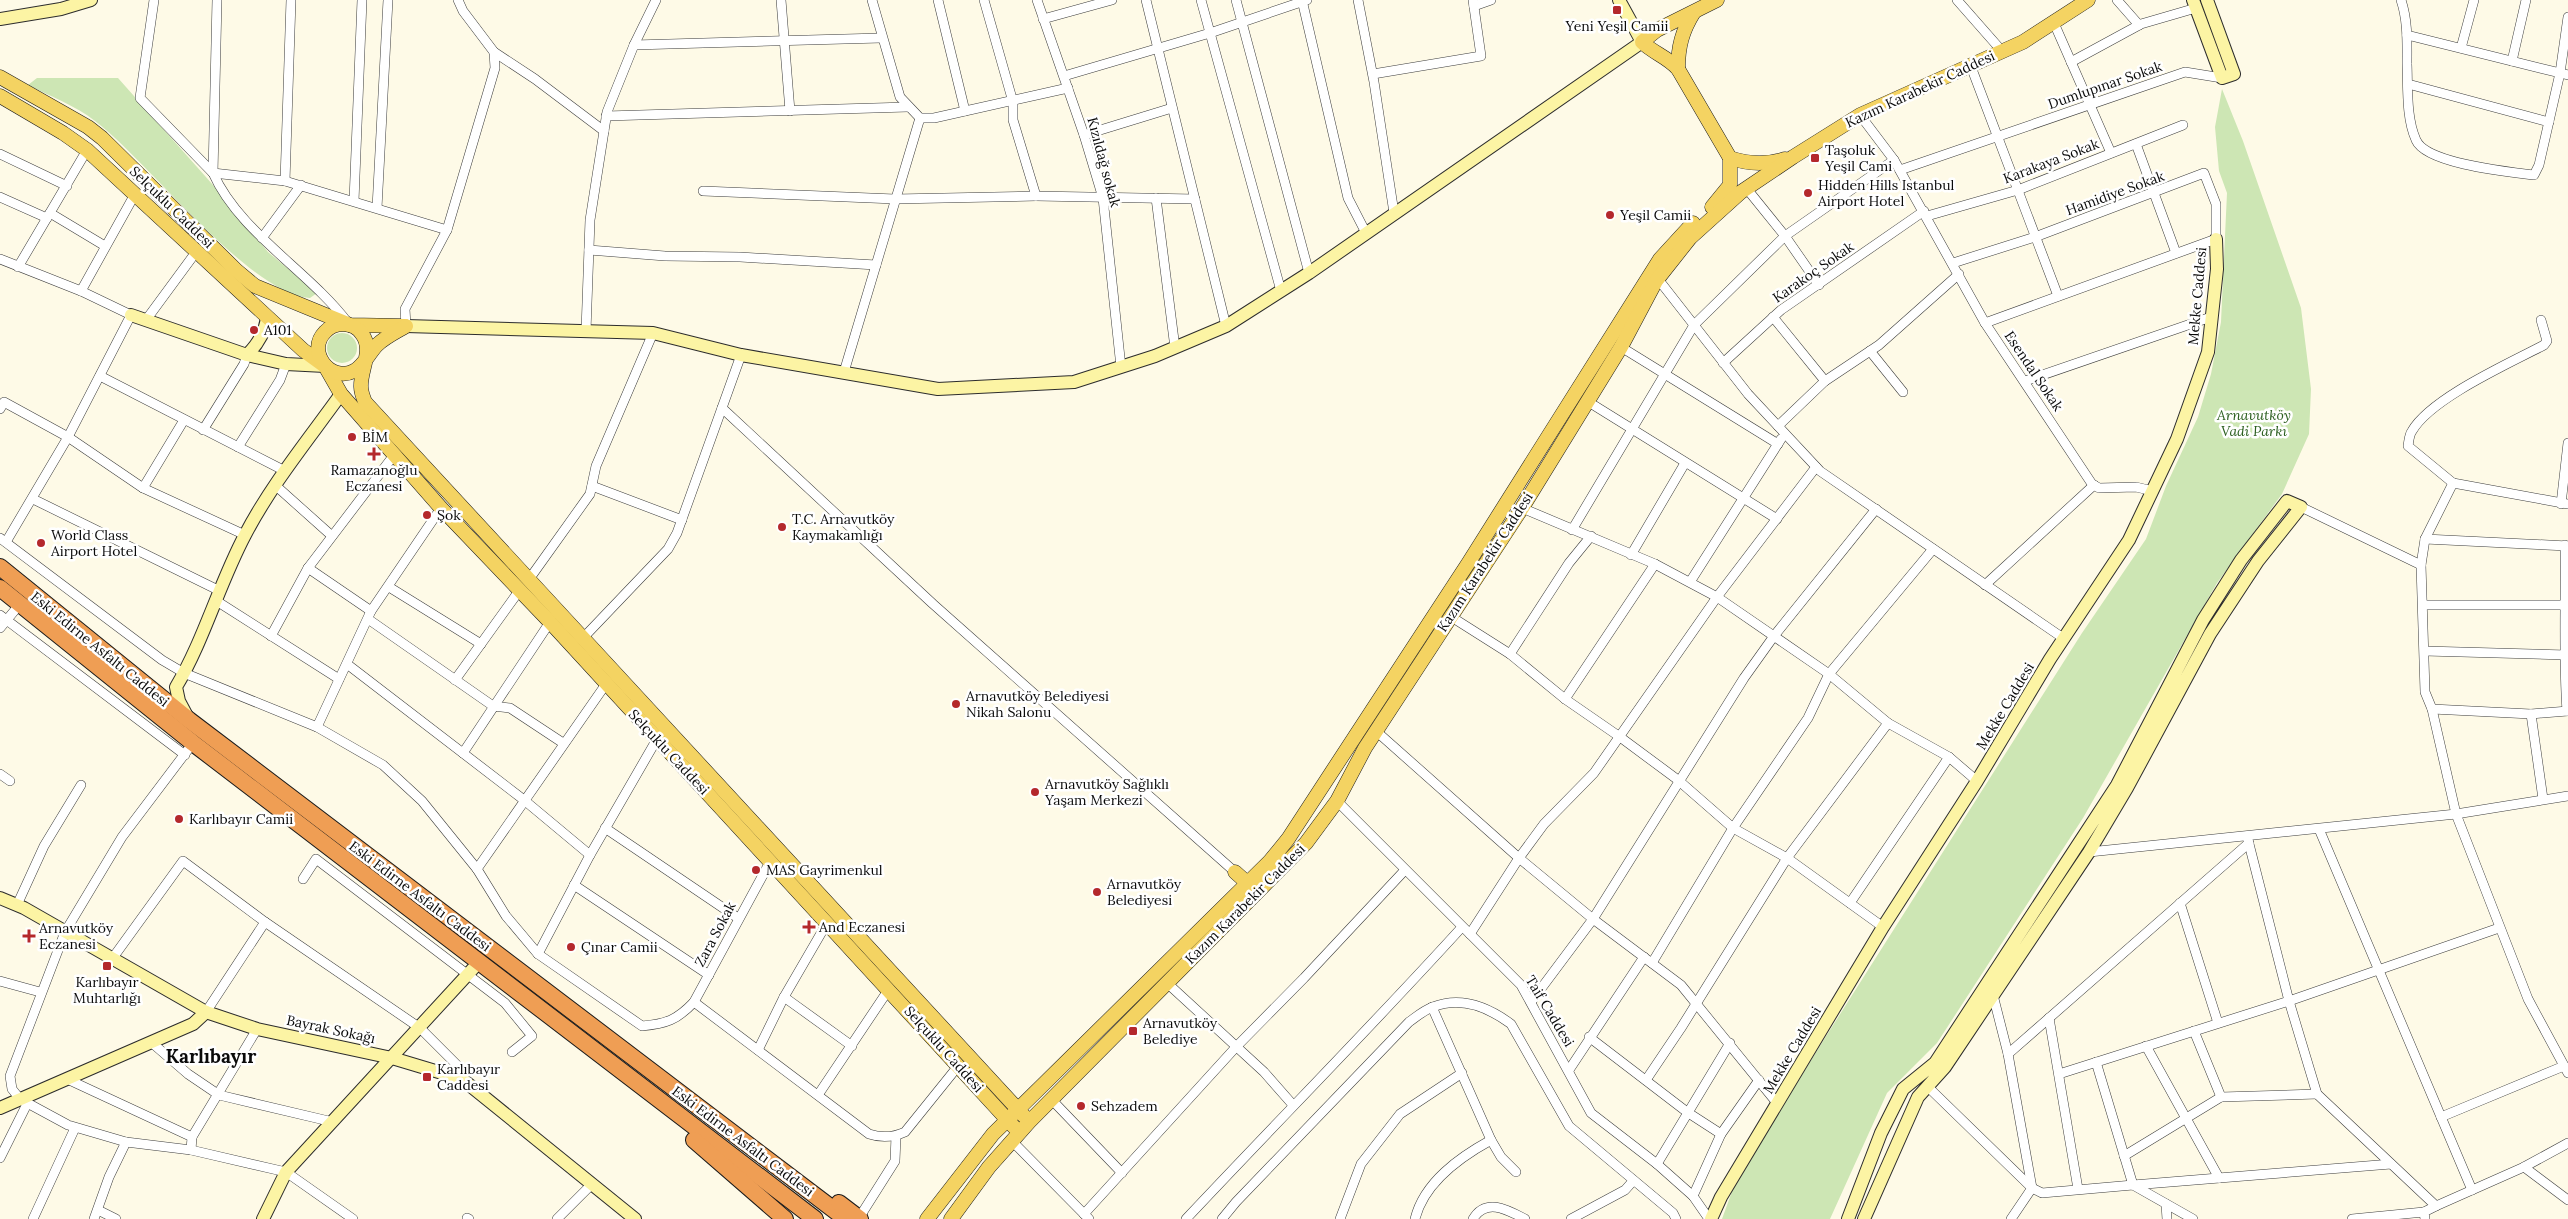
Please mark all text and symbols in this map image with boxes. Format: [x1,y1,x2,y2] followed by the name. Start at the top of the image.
[1611,4,1623,16] marker: Yeni Yeşil Camii
[1565,17,1669,35] place label: Yeni Yeşil Camii
[1842,46,1998,132] street label: Kazım Karabekir Caddesi
[2046,57,2165,113] street label: Dumlupınar Sokak
[1083,115,1125,209] street label: Kızıldağ sokak
[2001,134,2102,188] street label: Karakaya Sokak
[1824,141,1892,175] place label: Taşoluk Yeşil Cami
[1809,152,1821,164] marker: Taşoluk Yeşil Cami
[126,162,218,252] street label: Selçuklu Caddesi
[2063,167,2167,219] street label: Hamidiye Sokak
[1817,176,1954,210] place label: Hidden Hills Istanbul Airport Hotel
[1802,187,1814,199] marker: Hidden Hills Istanbul Airport Hotel
[1619,206,1691,224] place label: Yeşil Camii
[1604,209,1616,221] marker: Yeşil Camii
[1769,237,1858,307] street label: Karakoç Sokak
[2184,246,2210,346] street label: Mekke Caddesi
[263,321,292,339] place label: A101
[248,324,260,336] marker: A101
[2001,328,2068,415] street label: Esendal Sokak
[2216,406,2291,440] park label: Arnavutköy Vadi Parkı
[362,428,388,446] place label: BİM
[346,431,358,443] marker: BİM
[368,448,380,460] marker: Ramazanoğlu Eczanesi
[330,461,418,495] place label: Ramazanoğlu Eczanesi
[1433,489,1537,635] street label: Kazım Karabekir Caddesi
[437,506,461,524] place label: Şok
[421,509,433,521] marker: Şok
[792,510,895,544] place label: T.C. Arnavutköy Kaymakamlığı
[776,521,788,533] marker: T.C. Arnavutköy Kaymakamlığı
[50,526,137,560] place label: World Class Airport Hotel
[35,537,47,549] marker: World Class Airport Hotel
[27,588,173,710] street label: Eski Edirne Asfaltı Caddesi
[1972,659,2038,753] street label: Mekke Caddesi
[965,687,1109,721] place label: Arnavutköy Belediyesi Nikah Salonu
[950,698,962,710] marker: Arnavutköy Belediyesi Nikah Salonu
[625,706,713,799] street label: Selçuklu Caddesi
[1044,775,1169,809] place label: Arnavutköy Sağlıklı Yaşam Merkezi
[1029,786,1041,798] marker: Arnavutköy Sağlıklı Yaşam Merkezi
[189,810,293,828] place label: Karlıbayır Camii
[173,813,185,825] marker: Karlıbayır Camii
[346,837,495,955] street label: Eski Edirne Asfaltı Caddesi
[1181,840,1309,968] street label: Kazım Karabekir Caddesi
[766,861,883,879] place label: MAS Gayrimenkul
[750,864,762,876] marker: MAS Gayrimenkul
[1106,875,1182,909] place label: Arnavutköy Belediyesi
[1091,886,1103,898] marker: Arnavutköy Belediyesi
[690,898,740,970] street label: Zara Sokak
[818,918,905,936] place label: And Eczanesi
[38,919,114,953] place label: Arnavutköy Eczanesi
[803,921,815,933] marker: And Eczanesi
[23,930,35,942] marker: Arnavutköy Eczanesi
[581,938,658,956] place label: Çınar Camii
[565,941,577,953] marker: Çınar Camii
[101,960,113,972] marker: Karlıbayır Muhtarlığı
[1522,972,1578,1050] street label: Taif Caddesi
[73,973,141,1007] place label: Karlıbayır Muhtarlığı
[900,1002,988,1096] street label: Selçuklu Caddesi
[1759,1003,1825,1097] street label: Mekke Caddesi
[285,1011,377,1047] street label: Bayrak Sokağı
[1142,1014,1218,1048] place label: Arnavutköy Belediye
[1127,1025,1139,1037] marker: Arnavutköy Belediye
[166,1044,256,1068] district label: Karlıbayır
[437,1060,500,1094] place label: Karlıbayır Caddesi
[421,1071,433,1083] marker: Karlıbayır Caddesi
[669,1082,818,1200] street label: Eski Edirne Asfaltı Caddesi
[1091,1097,1158,1115] place label: Sehzadem
[1075,1100,1087,1112] marker: Sehzadem

